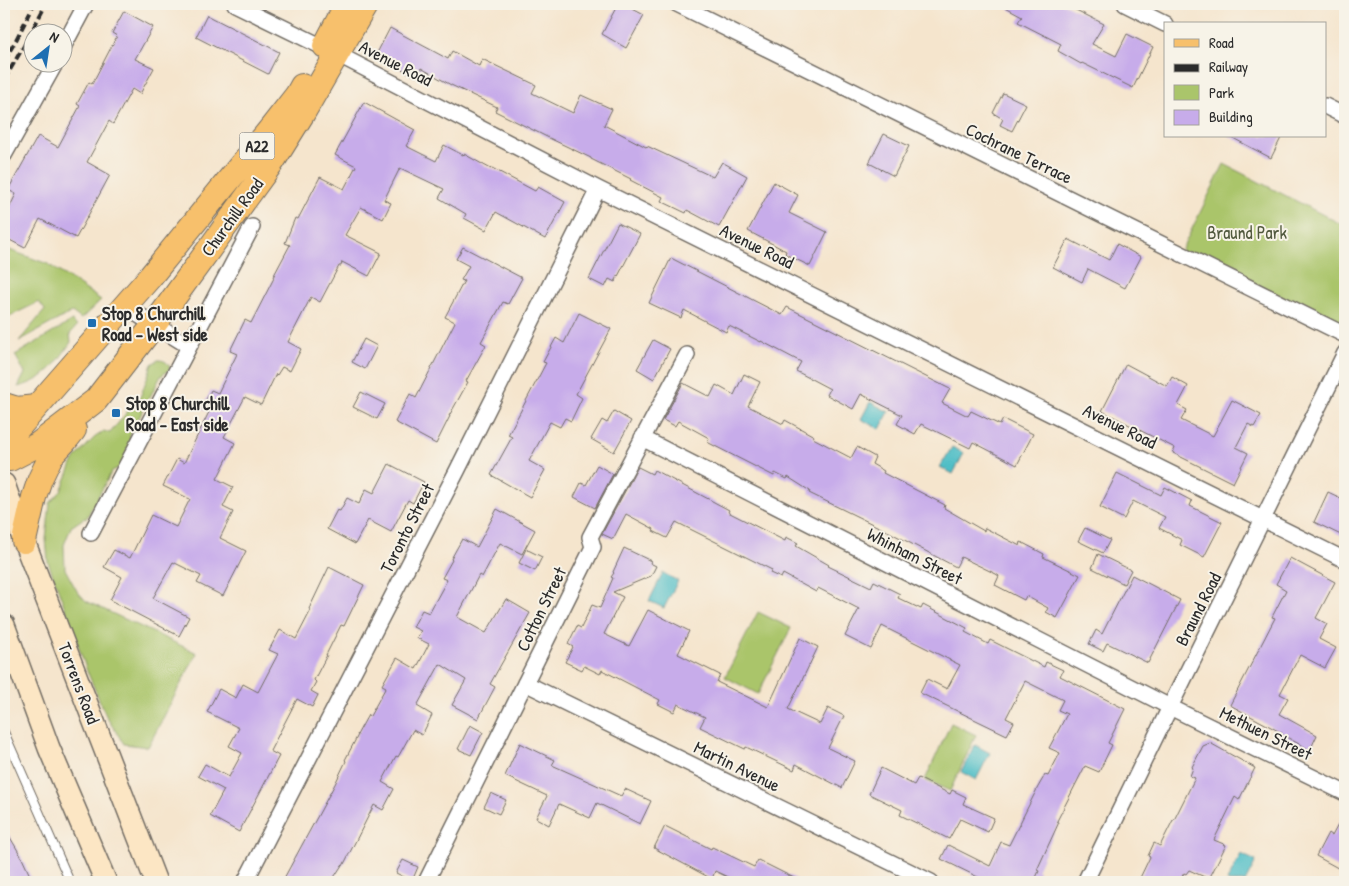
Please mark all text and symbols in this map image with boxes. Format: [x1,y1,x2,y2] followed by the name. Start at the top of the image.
[22,22,72,72] north arrow
[1164,22,1326,138] legend
[47,26,63,47] text: N
[1209,32,1234,53] text: Road
[355,34,437,92] street label: Avenue Road
[1209,56,1248,77] text: Railway
[1209,82,1234,103] text: Park
[1209,106,1253,127] text: Building
[962,116,1076,190] street label: Cochrane Terrace
[240,132,274,160] road number: A22
[195,173,269,261] street label: Churchill Road
[716,217,798,275] street label: Avenue Road
[1207,220,1287,245] park label: Braund Park
[102,301,209,347] place label: Stop 8 Churchill Road - West side
[86,317,98,329] marker: Stop 8 Churchill Road - West side
[126,391,231,437] place label: Stop 8 Churchill Road - East side
[1079,397,1161,455] street label: Avenue Road
[110,407,122,419] marker: Stop 8 Churchill Road - East side
[374,478,441,577] street label: Toronto Street
[863,521,968,591] street label: Whinham Street
[510,562,573,655] street label: Cotton Street
[1169,568,1227,650] street label: Braund Road
[52,639,106,727] street label: Torrens Road
[1216,700,1317,767] street label: Methuen Street
[690,734,784,798] street label: Martin Avenue

